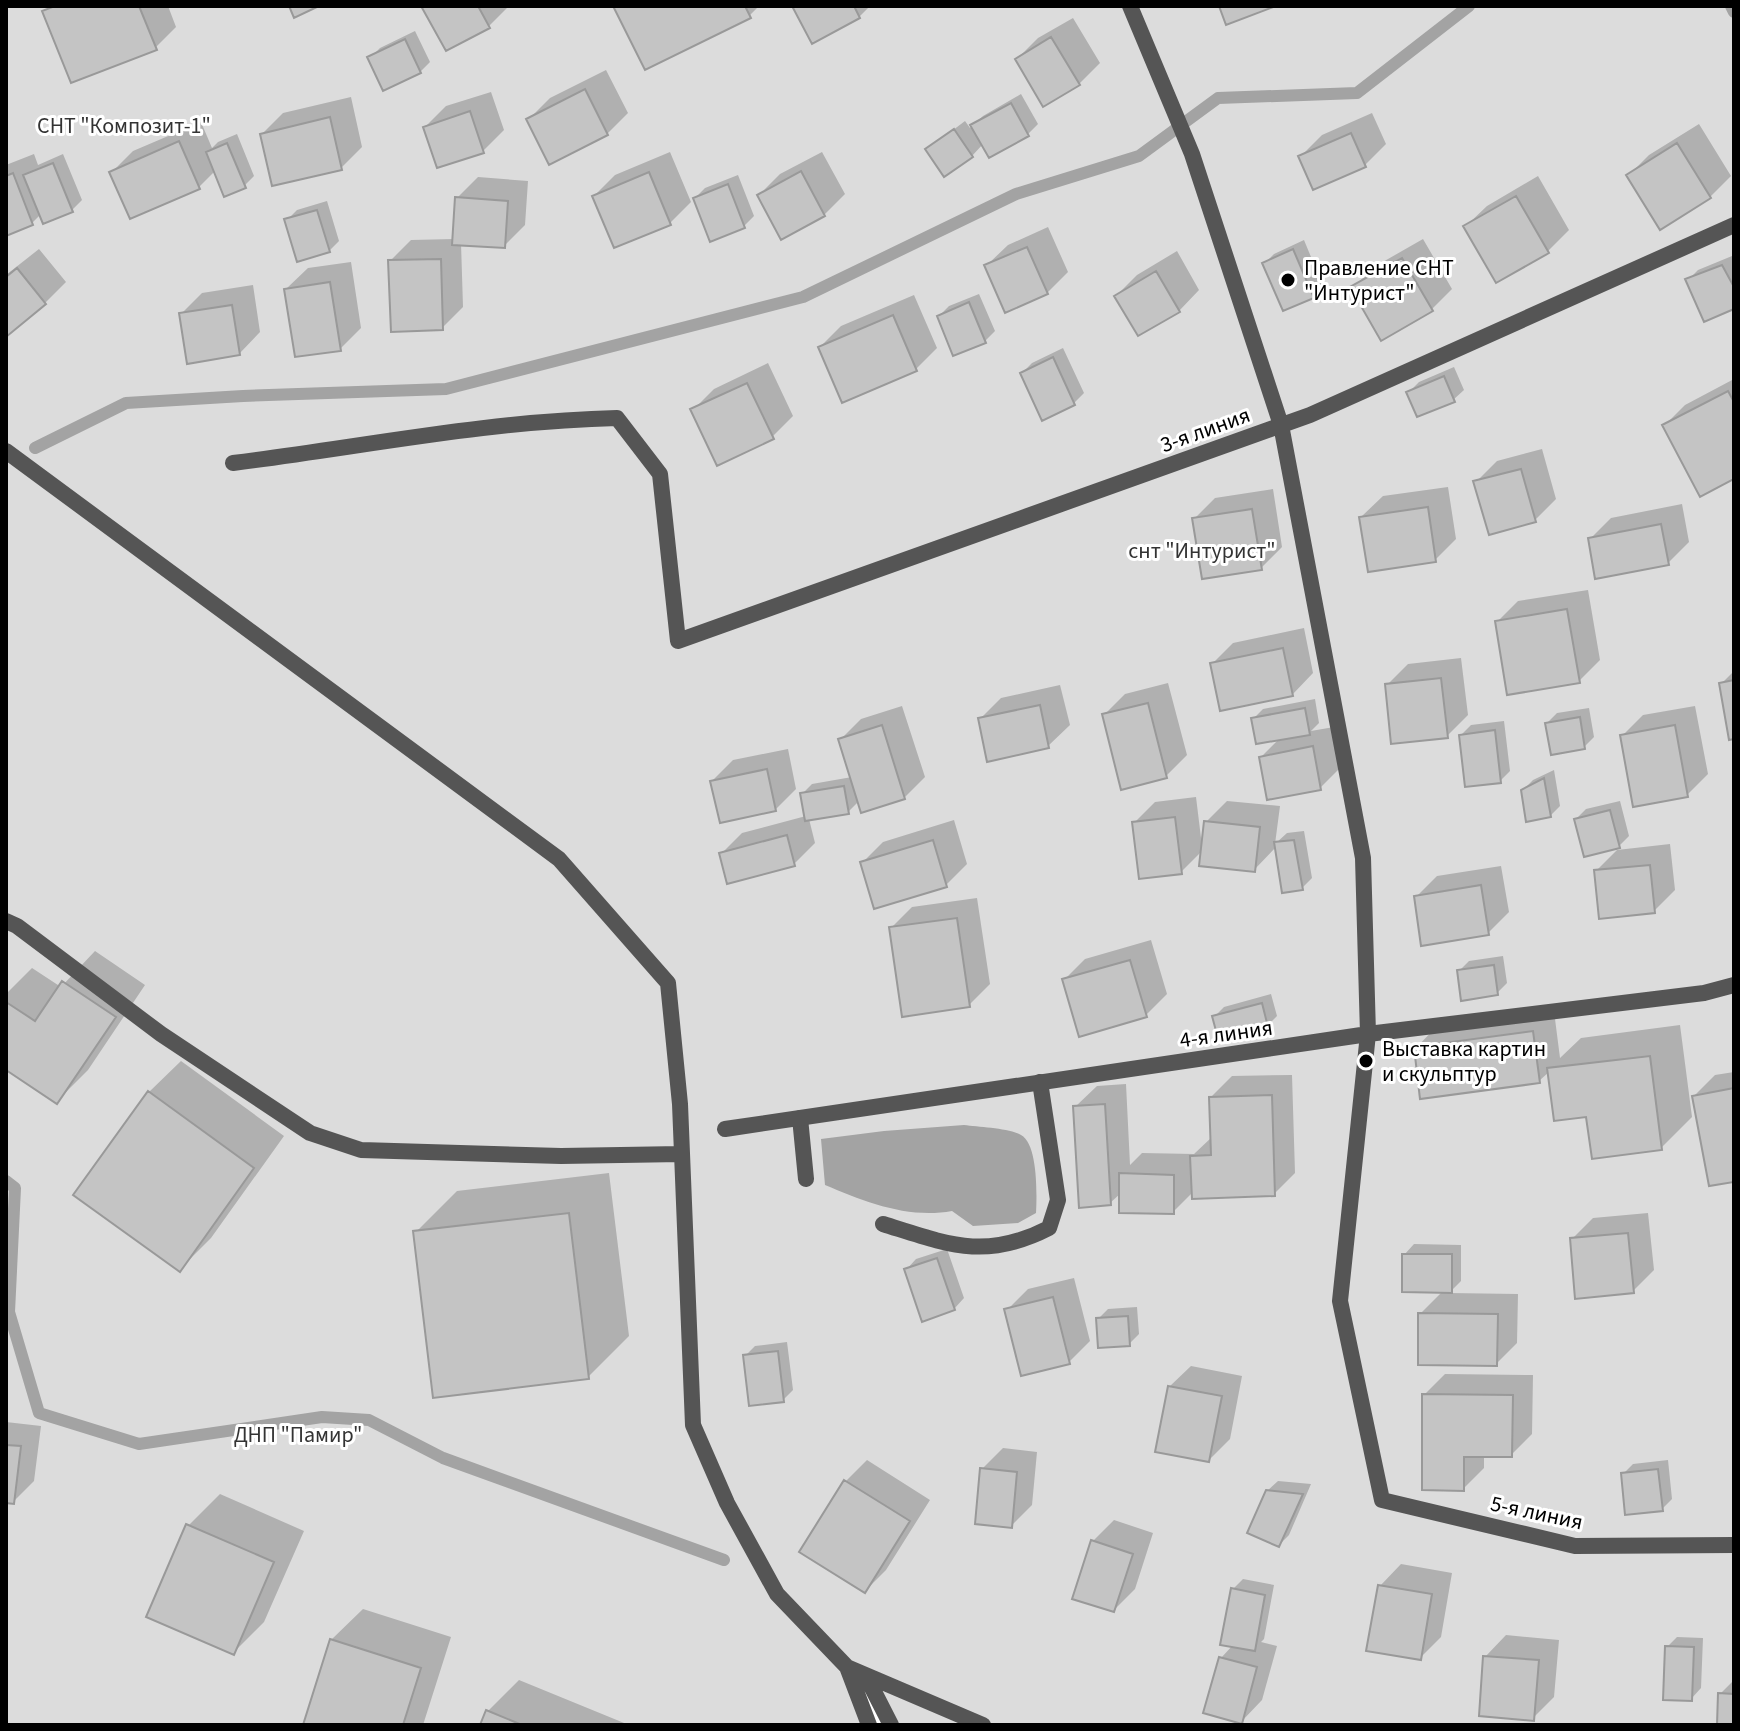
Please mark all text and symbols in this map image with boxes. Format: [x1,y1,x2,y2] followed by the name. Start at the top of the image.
[37,110,211,142] park label: СНТ "Композит-1"
[1304,252,1454,309] place label: Правление СНТ "Интурист"
[1279,271,1297,289] marker: Правление СНТ "Интурист"
[1156,399,1255,461] street label: 3-я линия
[1128,535,1276,567] park label: снт "Интурист"
[1178,1012,1275,1056] street label: 4-я линия
[1382,1033,1546,1090] place label: Выставка картин и скульптур
[1357,1052,1375,1070] marker: Выставка картин и скульптур
[234,1419,362,1451] park label: ДНП "Памир"
[1488,1488,1586,1538] street label: 5-я линия

